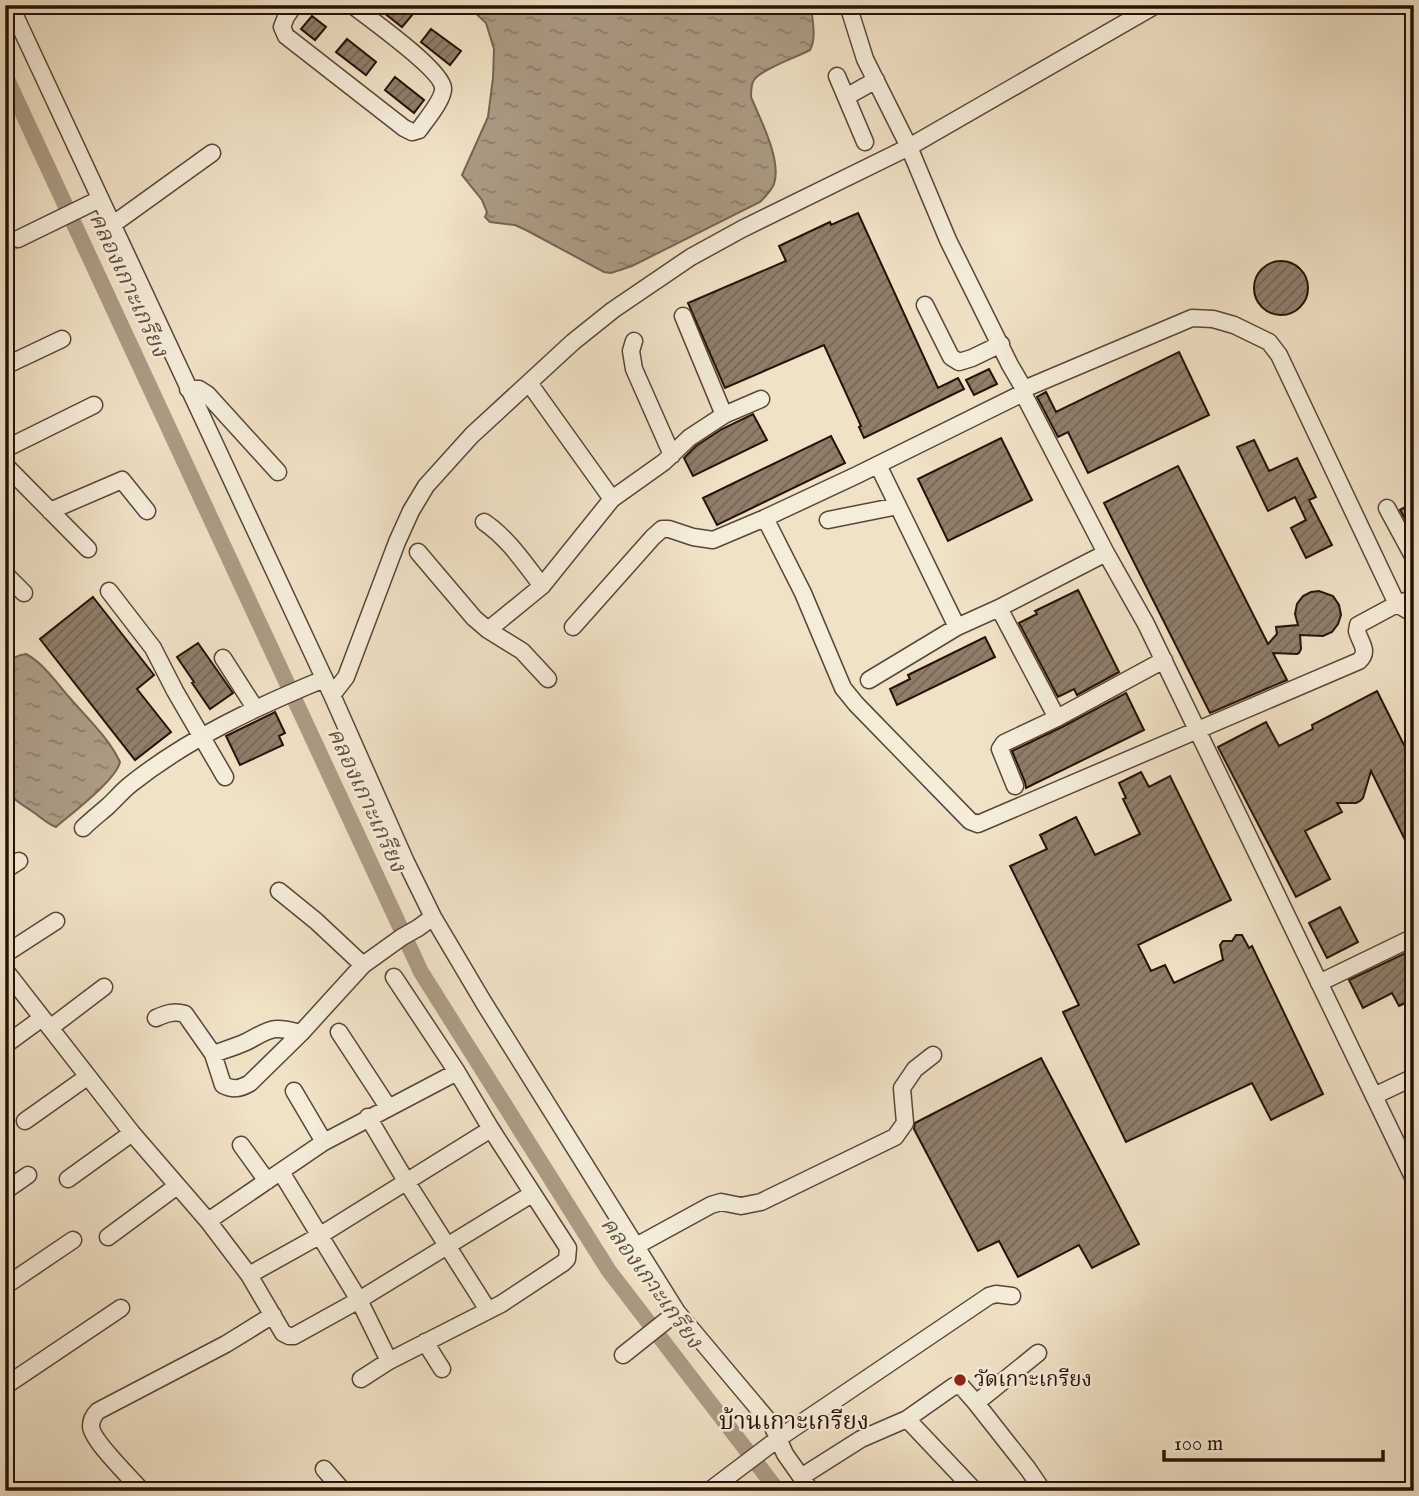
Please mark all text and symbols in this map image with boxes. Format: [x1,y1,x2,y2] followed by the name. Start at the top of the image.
[82,208,175,363] water label: คลองเกาะเกรียง
[320,723,413,878] water label: คลองเกาะเกรียง
[593,1211,709,1356] water label: คลองเกาะเกรียง
[974,1367,1092,1394] place label: วัดเกาะเกรียง
[952,1372,968,1388] marker: วัดเกาะเกรียง
[719,1407,869,1438] district label: บ้านเกาะเกรียง
[1164,1419,1382,1463] scale bar
[1174,1431,1223,1458] text: 100 m

